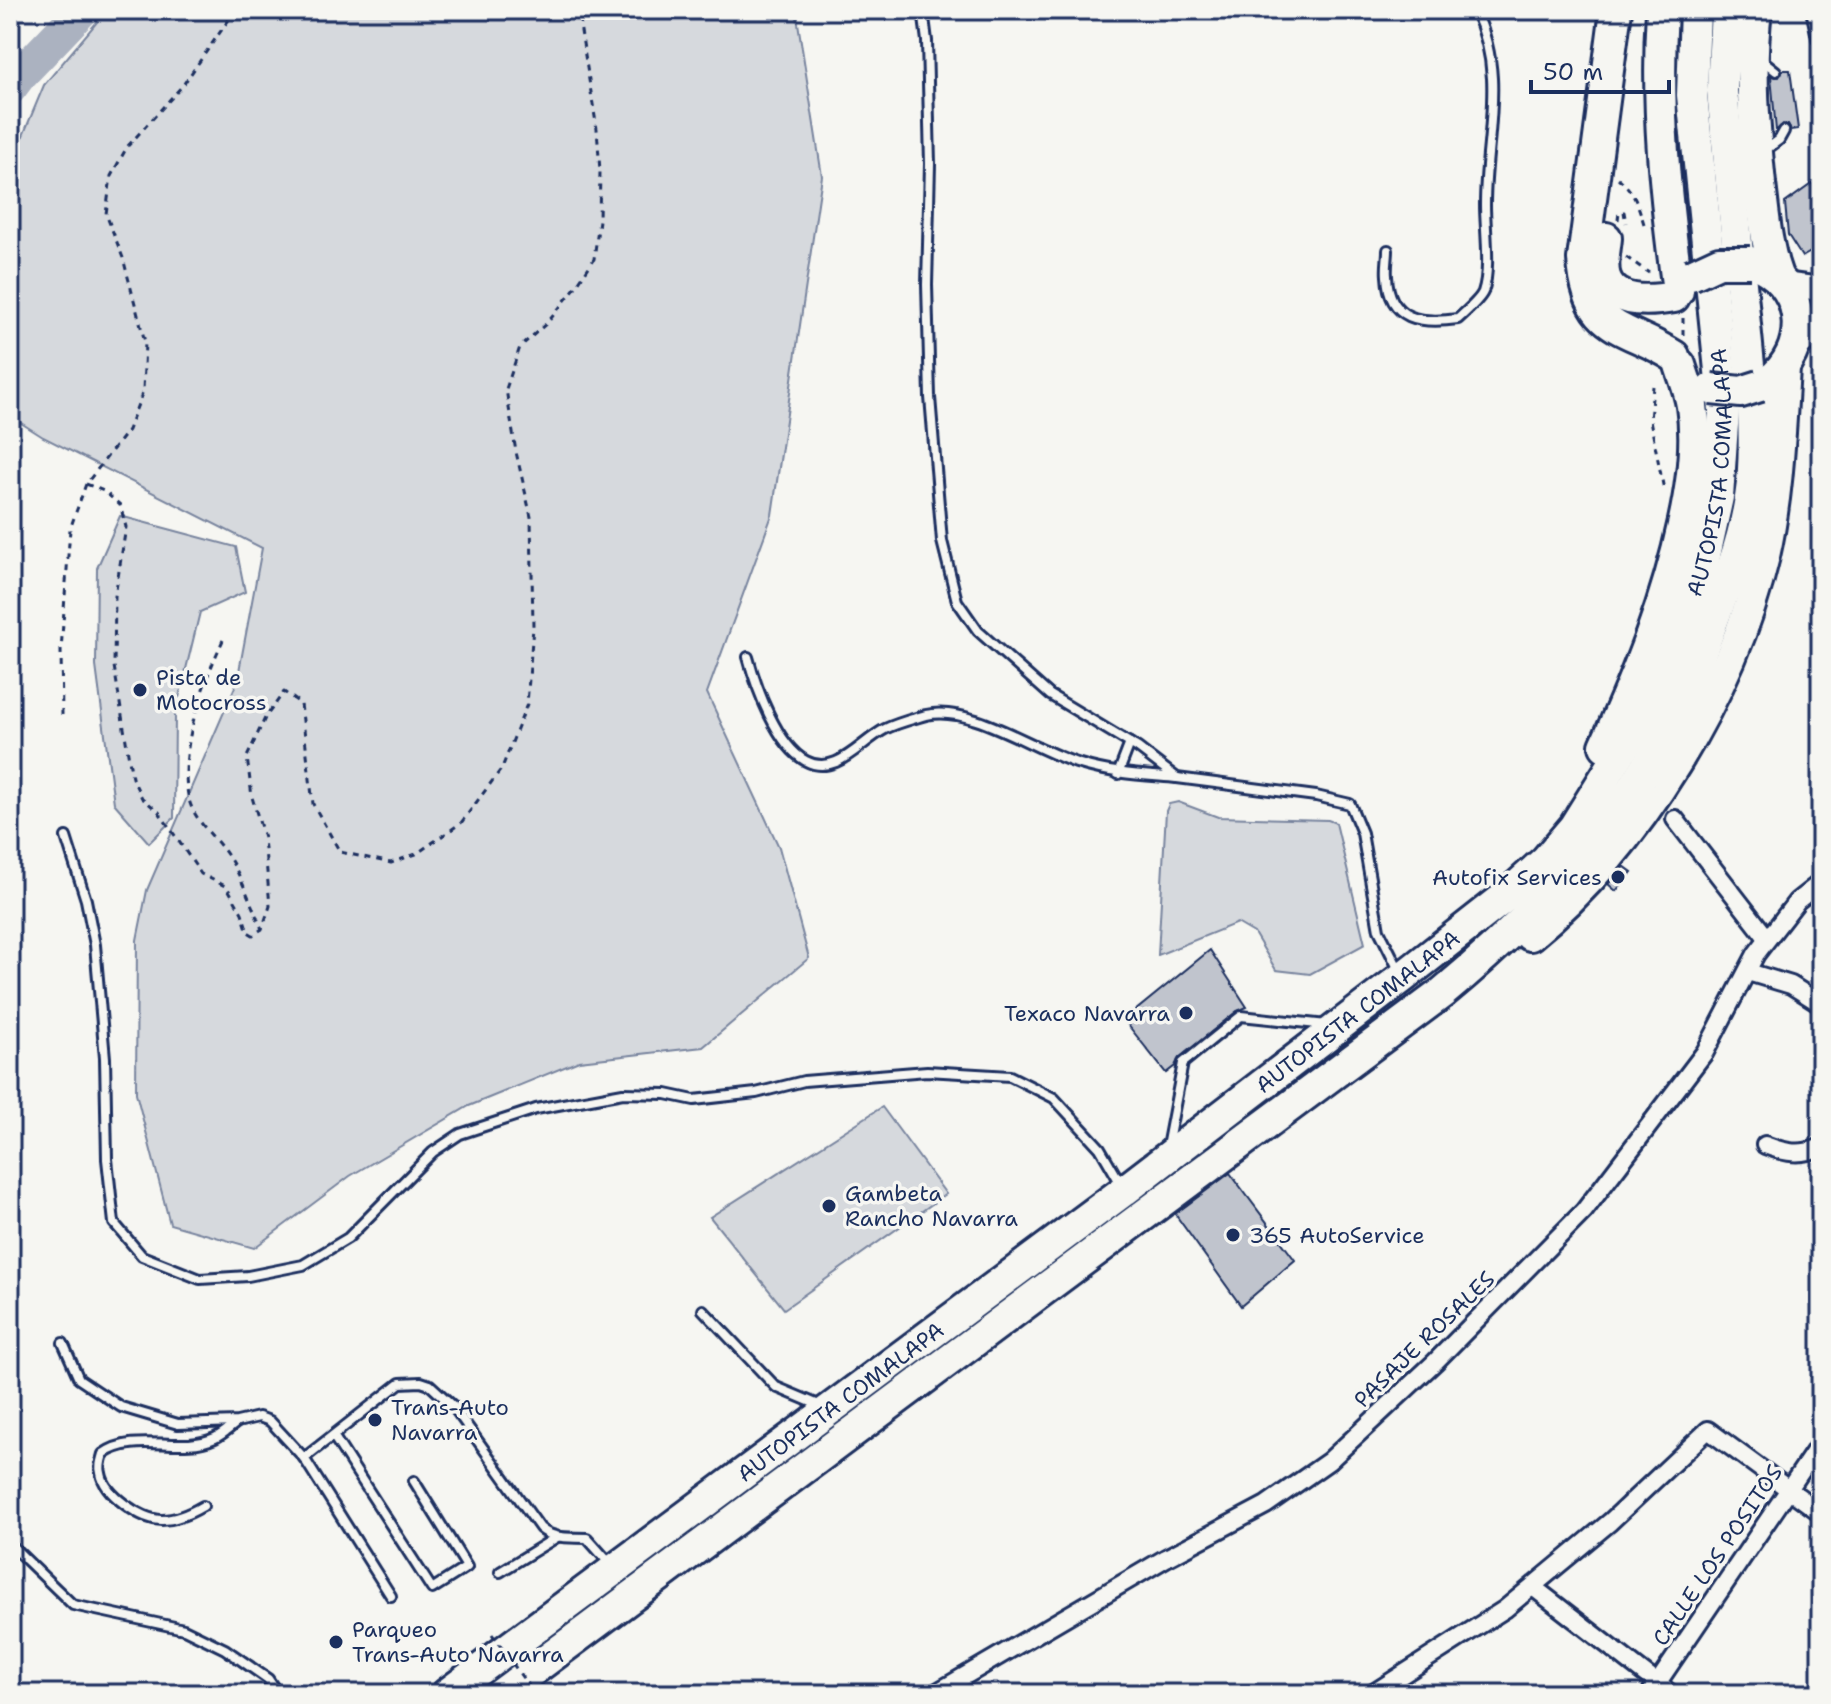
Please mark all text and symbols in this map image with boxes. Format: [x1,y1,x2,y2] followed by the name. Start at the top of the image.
[1531,44,1669,94] scale bar
[1543,56,1603,88] text: 50 m
[1679,347,1739,600] street label: AUTOPISTA COMALAPA
[156,663,267,717] place label: Pista de Motocross
[131,681,149,699] marker: Pista de Motocross
[1432,863,1602,892] place label: Autofix Services
[1609,868,1627,886] marker: Autofix Services
[1250,924,1466,1100] street label: AUTOPISTA COMALAPA
[1004,999,1170,1028] place label: Texaco Navarra
[1177,1004,1195,1022] marker: Texaco Navarra
[845,1179,1018,1233] place label: Gambeta Rancho Navarra
[820,1197,838,1215] marker: Gambeta Rancho Navarra
[1249,1221,1425,1250] place label: 365 AutoService
[1224,1226,1242,1244] marker: 365 AutoService
[1348,1265,1501,1414] street label: PASAJE ROSALES
[731,1316,950,1488] street label: AUTOPISTA COMALAPA
[391,1393,509,1447] place label: Trans-Auto Navarra
[366,1411,384,1429] marker: Trans-Auto Navarra
[1646,1459,1789,1651] street label: CALLE LOS POSITOS
[352,1615,564,1669] place label: Parqueo Trans-Auto Navarra
[327,1633,345,1651] marker: Parqueo Trans-Auto Navarra

